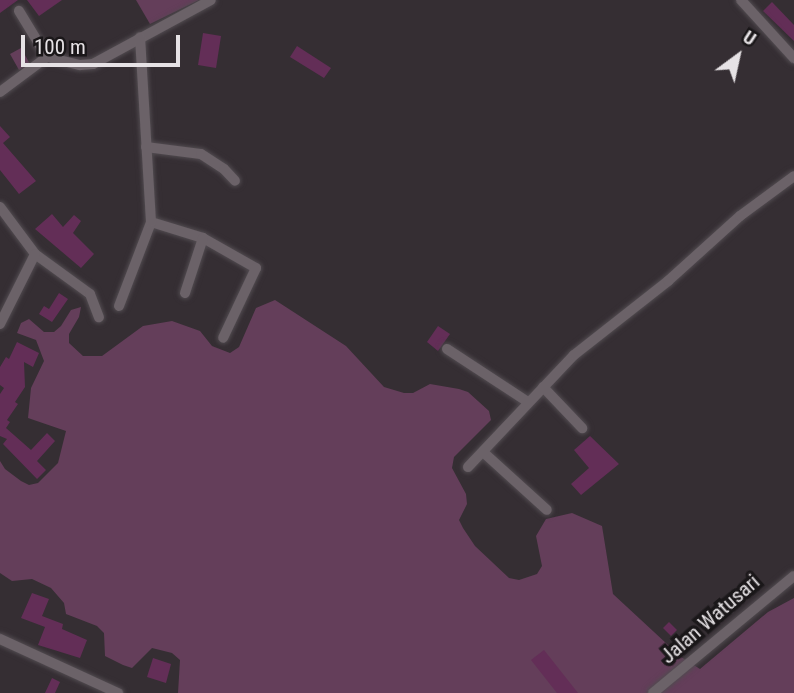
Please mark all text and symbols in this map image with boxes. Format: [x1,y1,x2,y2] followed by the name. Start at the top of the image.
[24,21,184,65] scale bar
[703,21,773,91] north arrow
[739,25,761,51] text: U
[34,35,86,59] text: 100 m
[655,569,765,669] street label: Jalan Watusari

